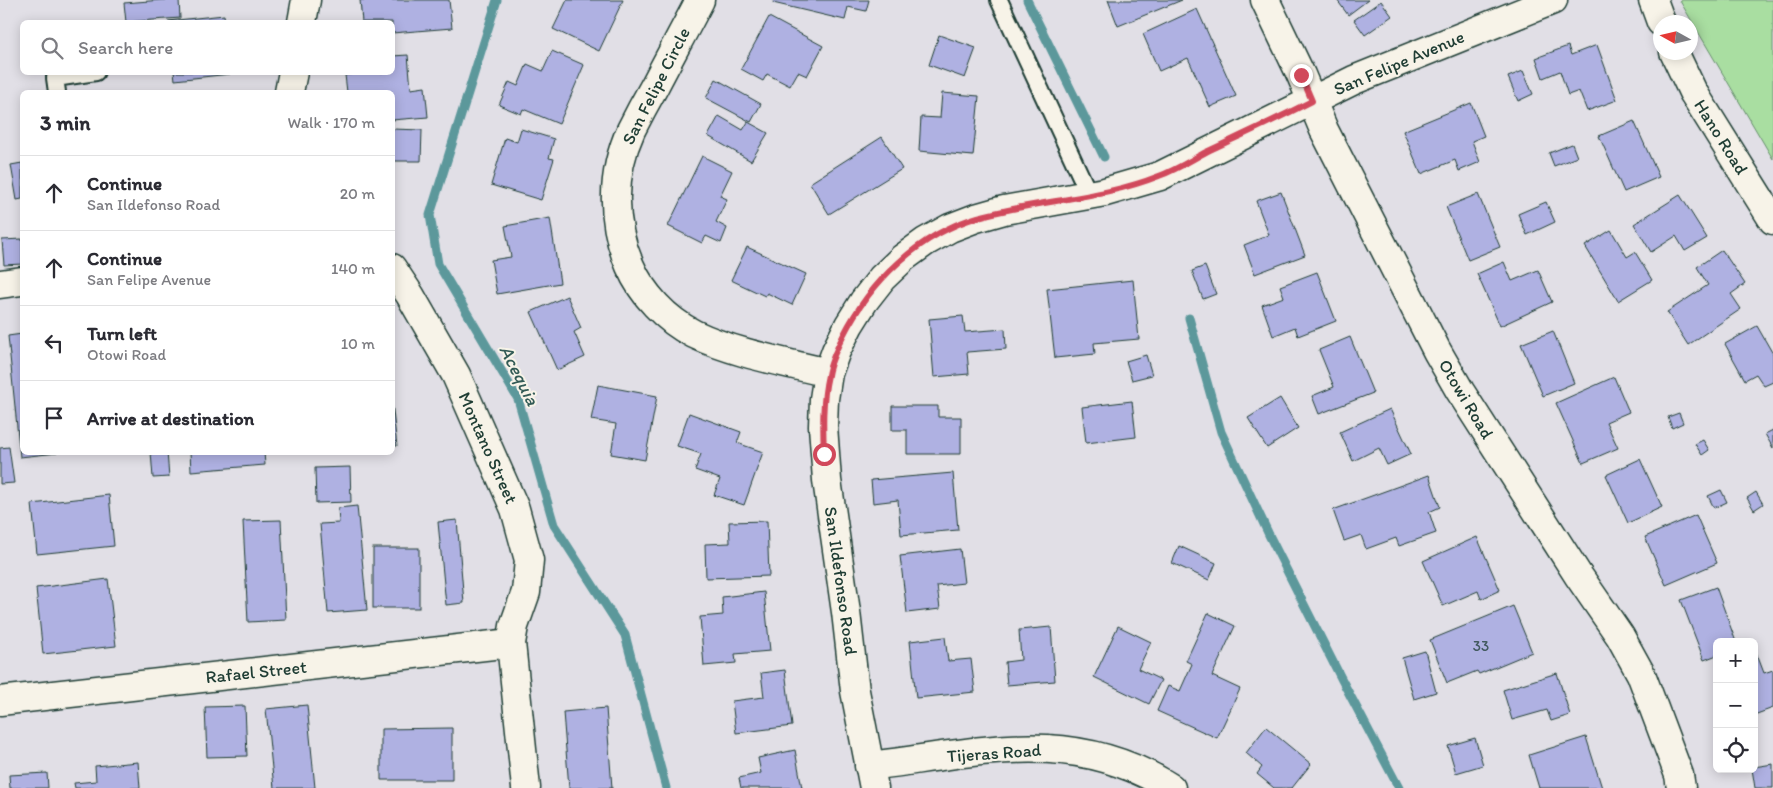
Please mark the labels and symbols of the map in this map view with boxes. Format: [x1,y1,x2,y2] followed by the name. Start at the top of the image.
[1653,15,1698,60] north arrow
[617,24,695,148] street label: San Felipe Circle
[1330,26,1468,100] street label: San Felipe Avenue
[1290,64,1313,87] route end
[1689,95,1753,179] street label: Hano Road
[495,341,545,409] water label: Acequia
[1434,355,1498,443] street label: Otowi Road
[454,389,523,508] street label: Montano Street
[813,443,836,466] route start
[820,505,862,657] street label: San Ildefonso Road
[1473,637,1489,655] house number: 33
[204,656,308,688] street label: Rafael Street
[946,739,1042,767] street label: Tijeras Road

